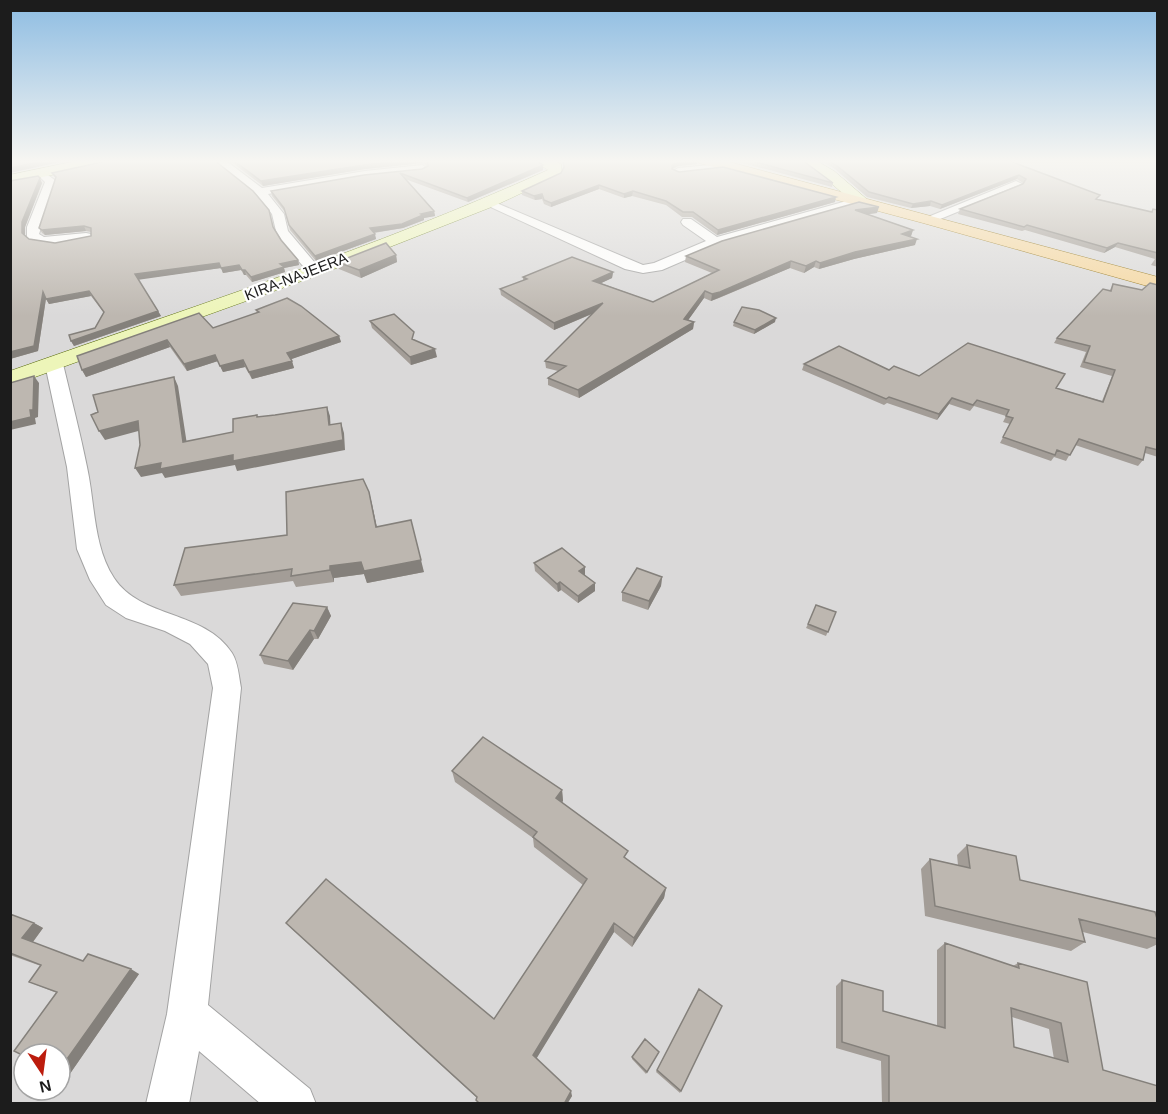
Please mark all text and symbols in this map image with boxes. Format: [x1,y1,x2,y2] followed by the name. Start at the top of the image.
[242,248,350,304] street label: KIRA-NAJEERA
[12,1042,72,1102] north arrow
[38,1077,53,1096] text: N

